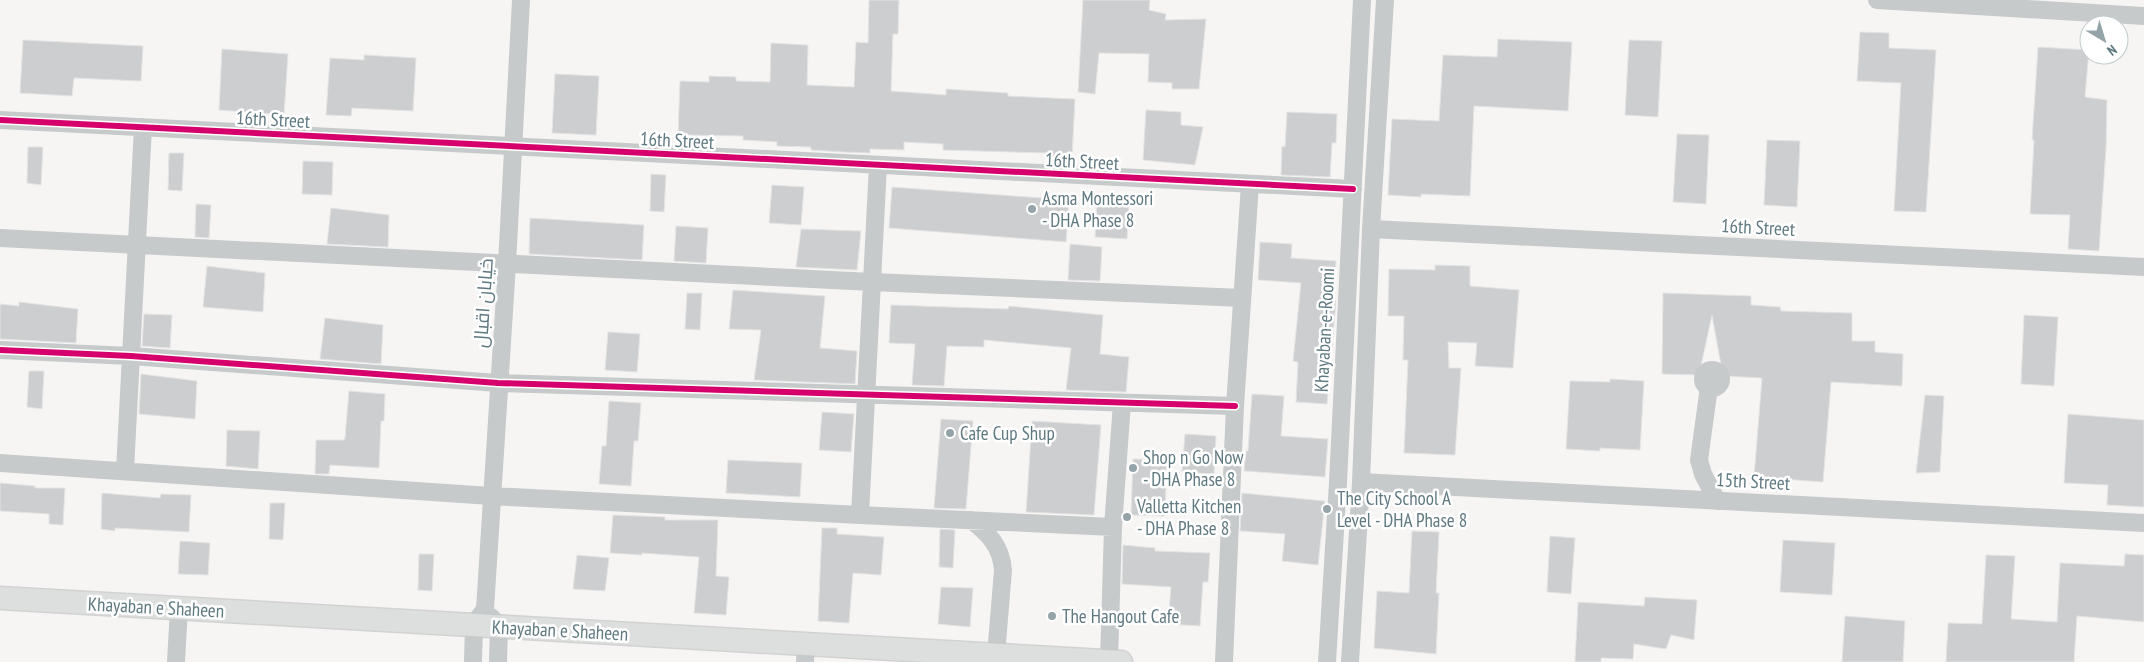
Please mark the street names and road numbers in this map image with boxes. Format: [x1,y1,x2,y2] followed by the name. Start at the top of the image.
[235,105,311,133] street label: 16th Street
[639,126,715,154] street label: 16th Street
[1044,147,1120,175] street label: 16th Street
[1720,213,1796,241] street label: 16th Street
[468,257,498,349] street label: خیابان اقبال
[1309,267,1339,393] street label: Khayaban-e-Roomi
[1715,467,1791,495] street label: 15th Street
[87,591,225,623] street label: Khayaban e Shaheen
[491,614,629,646] street label: Khayaban e Shaheen

